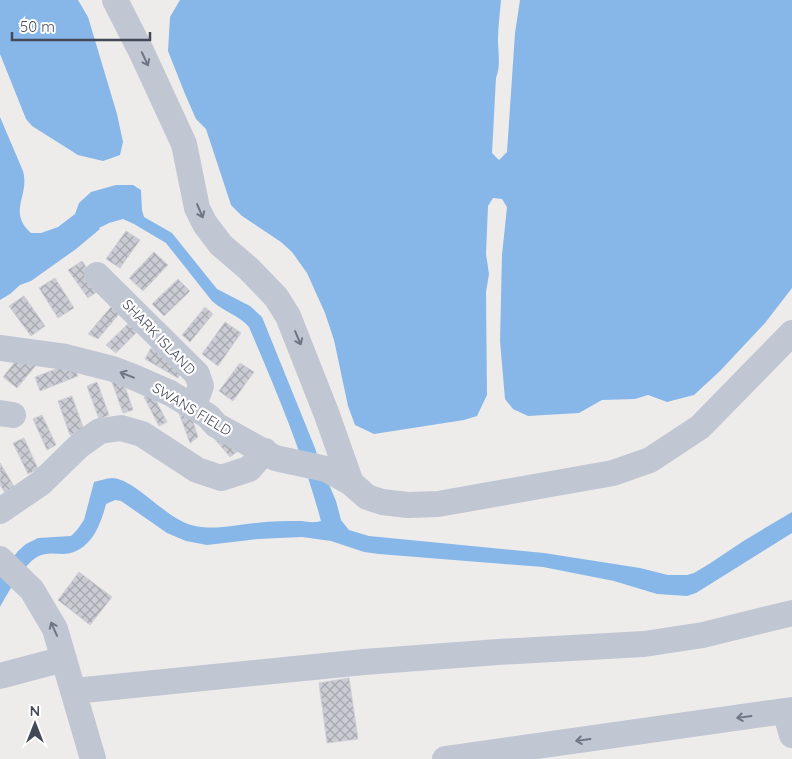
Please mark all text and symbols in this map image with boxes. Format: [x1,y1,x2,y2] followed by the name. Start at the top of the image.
[12,10,150,42] scale bar
[20,17,55,36] text: 50 m
[141,51,150,66] one-way arrow
[195,203,205,218] one-way arrow
[119,296,199,378] street label: SHARK ISLAND
[293,330,303,345] one-way arrow
[120,369,135,379] one-way arrow
[149,378,235,440] street label: SWANS FIELD
[49,622,58,637] one-way arrow
[10,699,60,749] north arrow
[30,702,40,720] text: N
[736,712,752,722] one-way arrow
[575,735,591,745] one-way arrow

